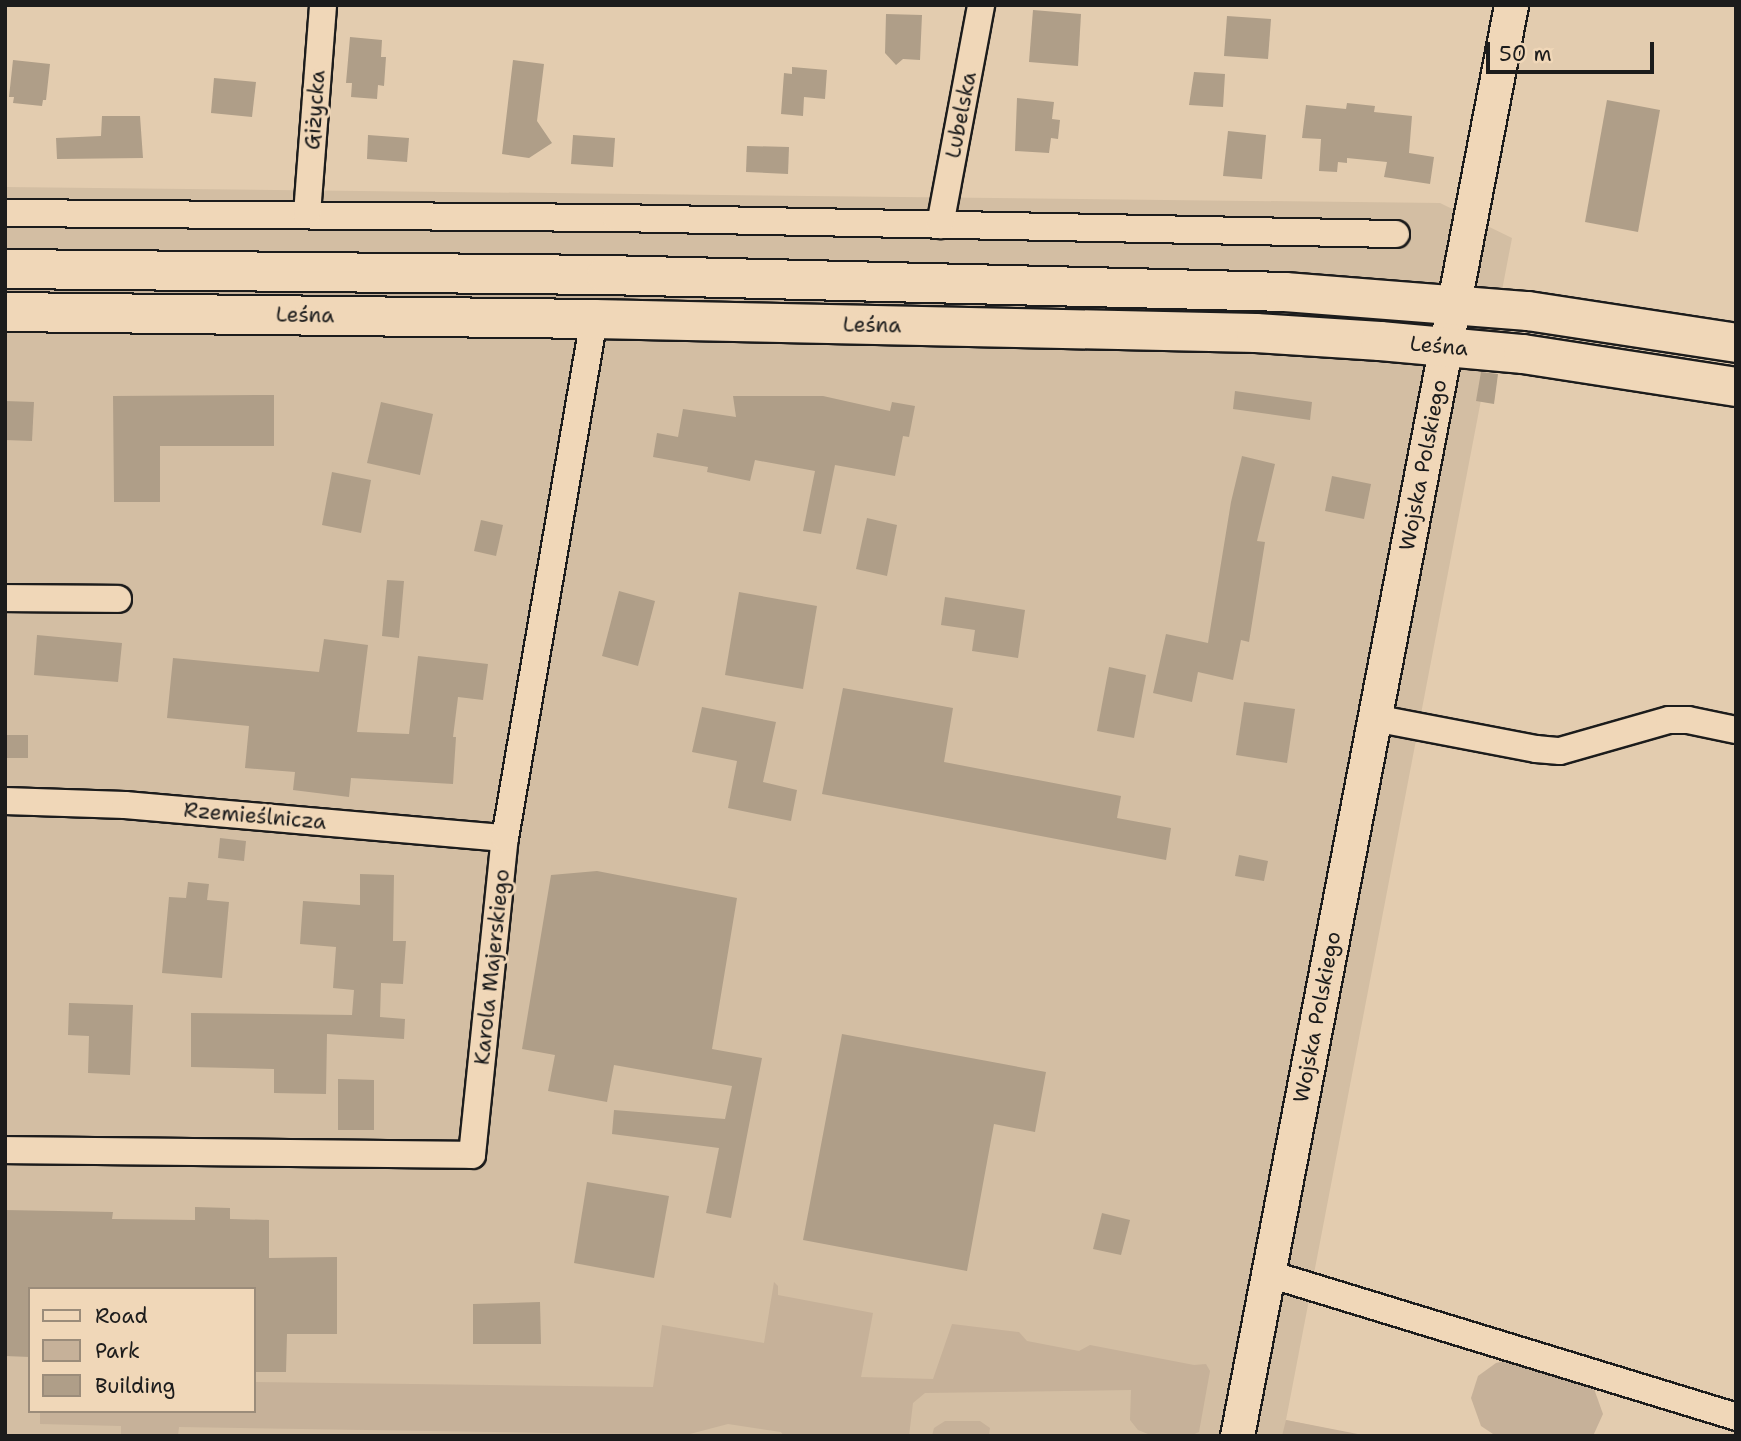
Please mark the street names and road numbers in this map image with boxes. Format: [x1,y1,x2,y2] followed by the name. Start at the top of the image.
[300,69,330,151] street label: Giżycka
[940,70,982,160] street label: Lubelska
[275,302,335,328] street label: Leśna
[842,312,902,338] street label: Leśna
[1409,331,1469,361] street label: Leśna
[1394,377,1452,553] street label: Wojska Polskiego
[183,797,327,835] street label: Rzemieślnicza
[469,868,515,1066] street label: Karola Majerskiego
[1288,929,1346,1105] street label: Wojska Polskiego

